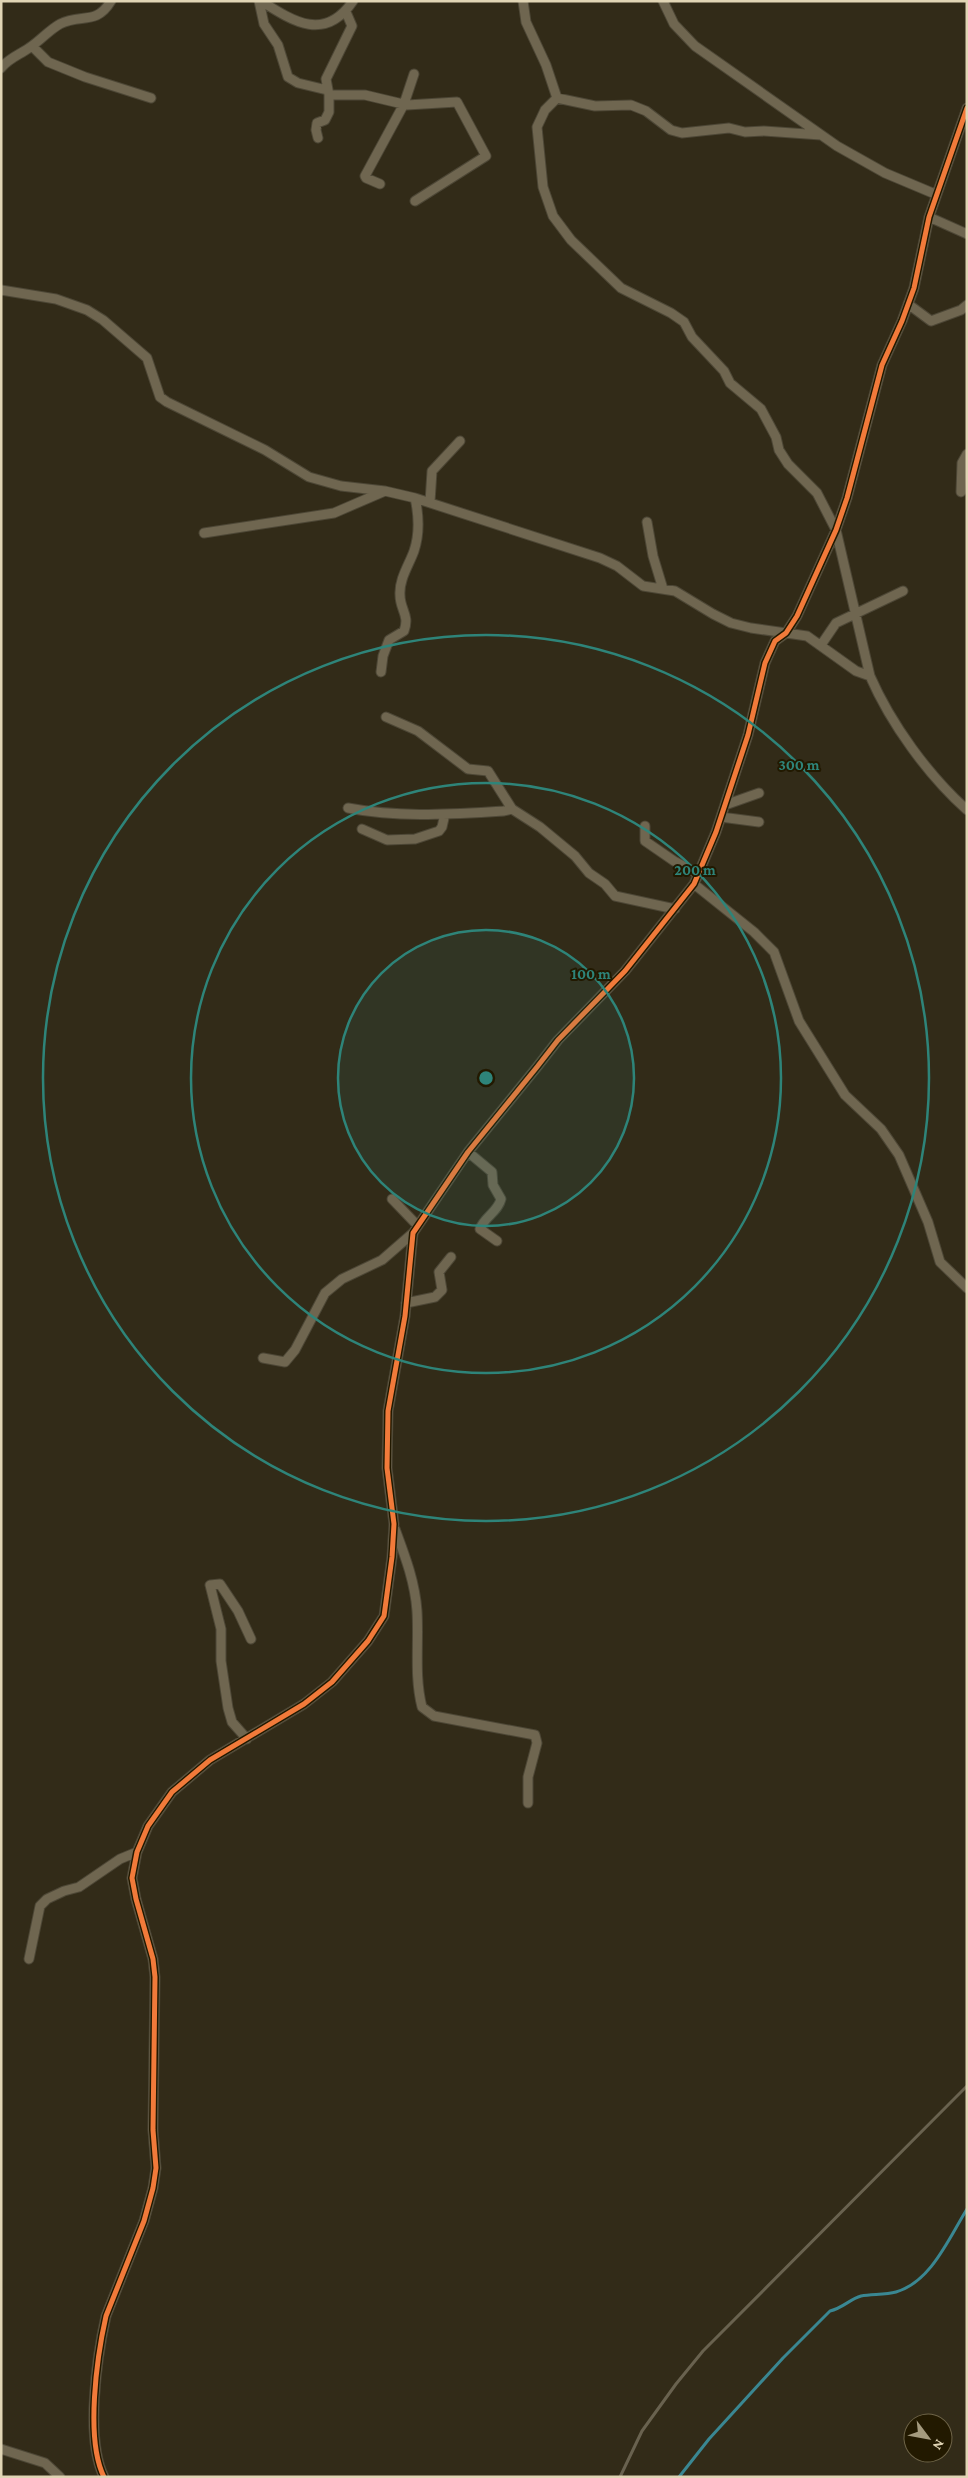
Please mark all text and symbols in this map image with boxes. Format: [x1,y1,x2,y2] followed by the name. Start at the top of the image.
[778,757,820,773] text: 300 m
[674,862,716,878] text: 200 m
[571,966,611,982] text: 100 m
[477,1069,495,1087] centre of rings
[903,2413,953,2463] north arrow
[929,2437,948,2454] text: N

